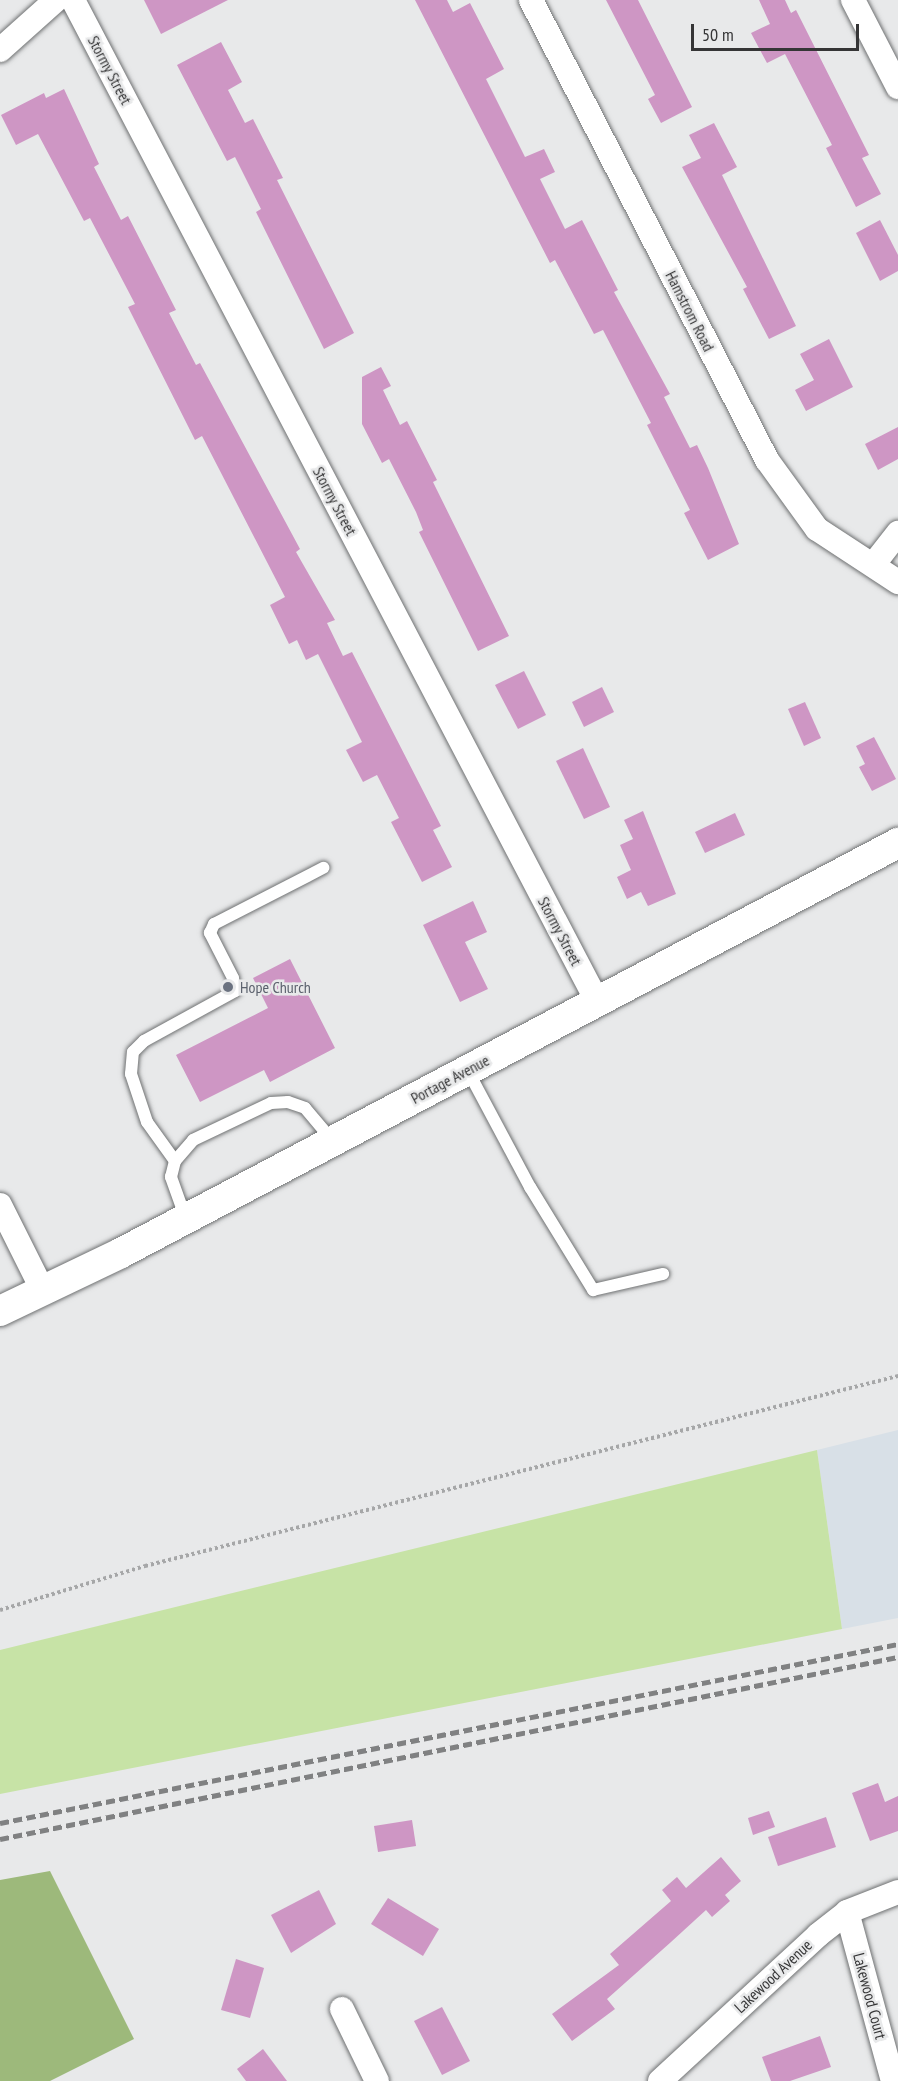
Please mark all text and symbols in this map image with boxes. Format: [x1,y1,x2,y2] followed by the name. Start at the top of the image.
[694,12,862,50] scale bar
[702,23,734,46] text: 50 m
[84,32,136,108] street label: Stormy Street
[662,268,718,354] street label: Hamstrom Road
[309,463,361,539] street label: Stormy Street
[534,893,586,969] street label: Stormy Street
[240,977,311,997] place label: Hope Church
[221,980,235,994] marker: Hope Church
[407,1050,493,1108] street label: Portage Avenue
[730,1935,816,2017] street label: Lakewood Avenue
[849,1951,891,2041] street label: Lakewood Court

